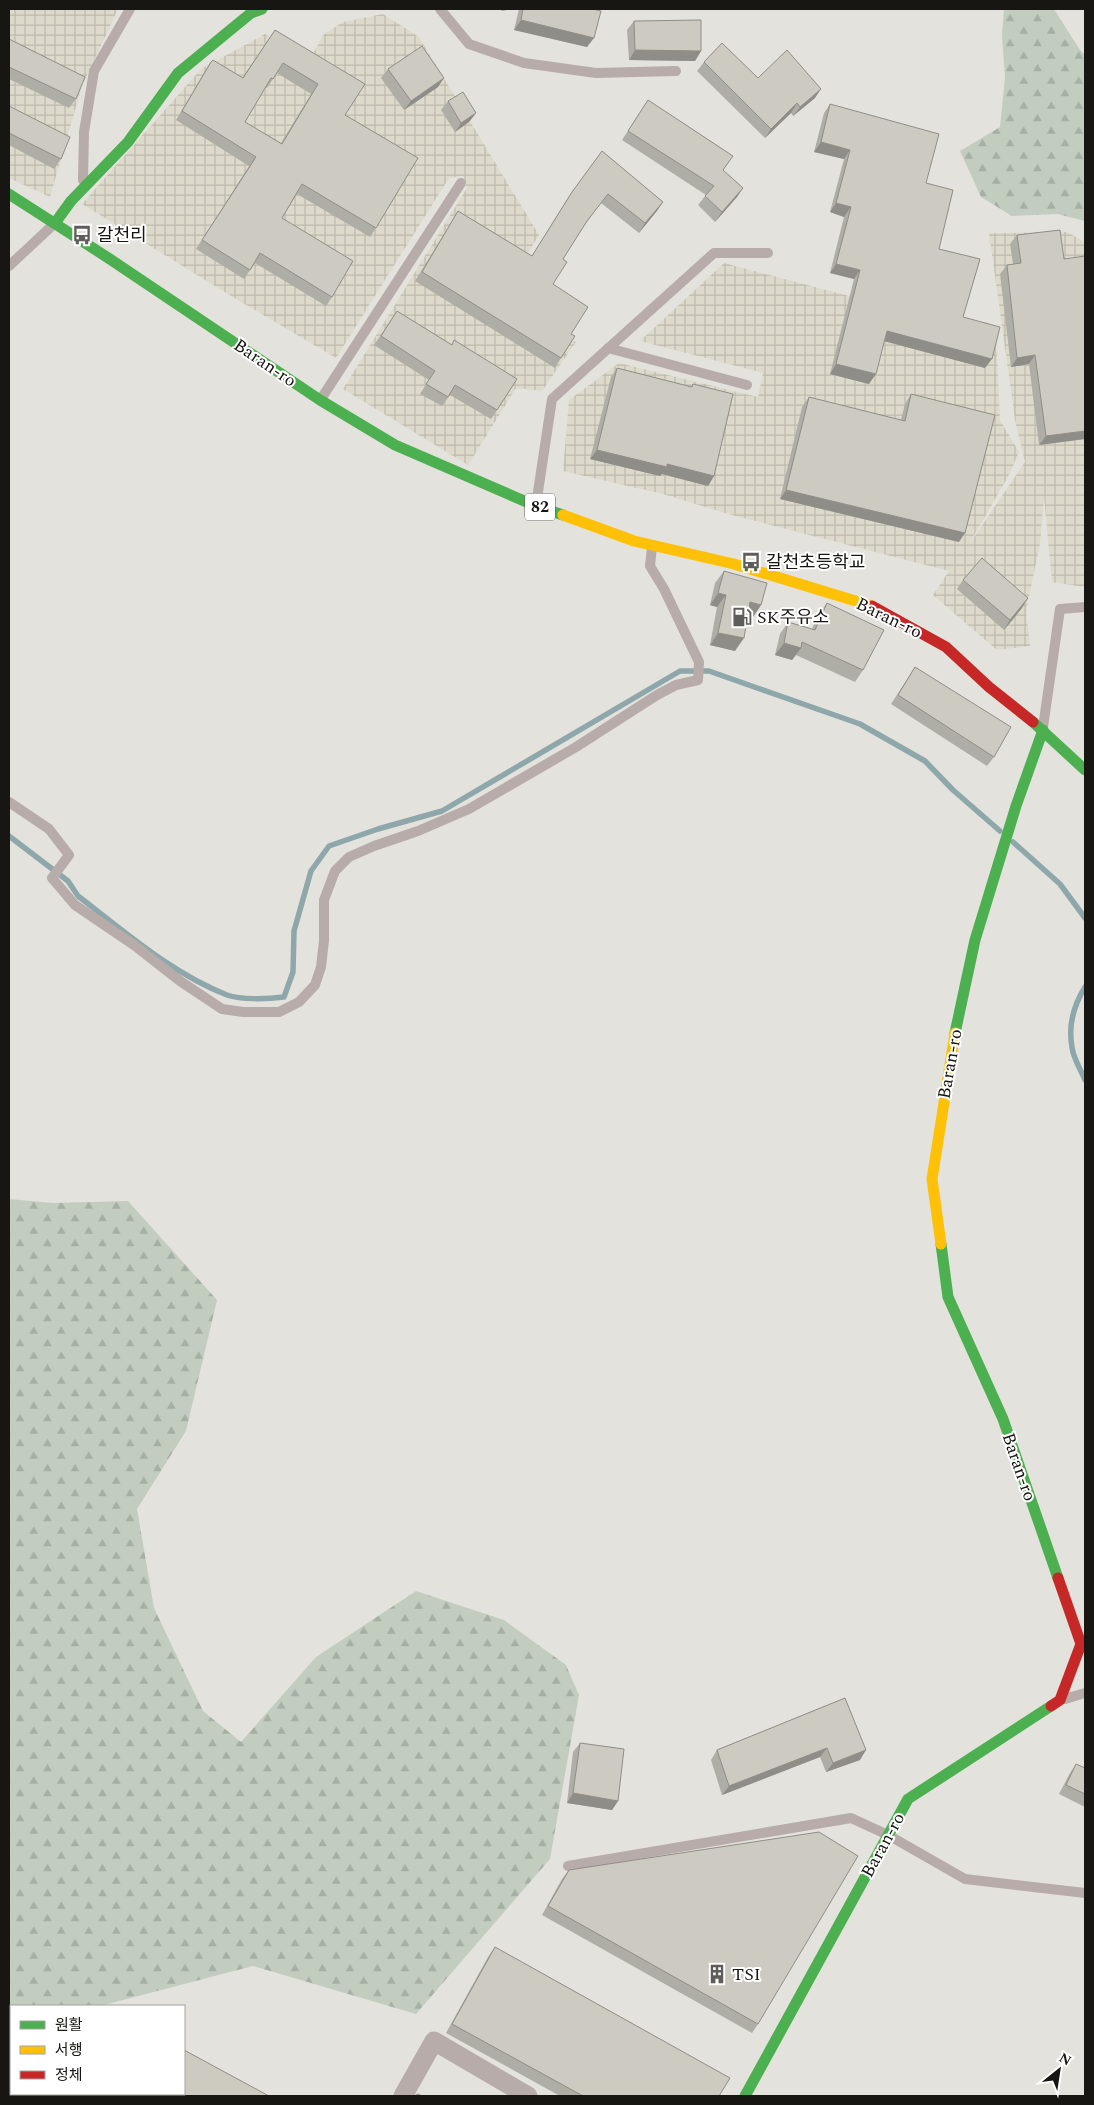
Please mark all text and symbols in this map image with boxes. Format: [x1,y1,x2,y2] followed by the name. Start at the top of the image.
[97,222,147,249] place label: 갈천리
[71,224,93,246] bus stop icon: 갈천리
[228,332,302,394] street label: Baran-ro
[525,494,555,520] road number: 82
[766,549,865,576] place label: 갈천초등학교
[740,551,762,573] bus stop icon: 갈천초등학교
[851,590,927,646] street label: Baran-ro
[757,604,829,631] place label: SK주유소
[731,606,753,628] fuel station icon: SK주유소
[931,1027,969,1101] street label: Baran-ro
[995,1429,1043,1505] street label: Baran-ro
[854,1807,912,1883] street label: Baran-ro
[732,1961,761,1988] place label: TSI
[706,1963,728,1985] building icon: TSI
[10,2005,185,2095] legend
[55,2014,83,2037] text: 원활
[55,2039,83,2062] text: 서행
[1034,2045,1084,2095] north arrow
[1055,2047,1075,2071] text: N
[55,2064,83,2087] text: 정체

